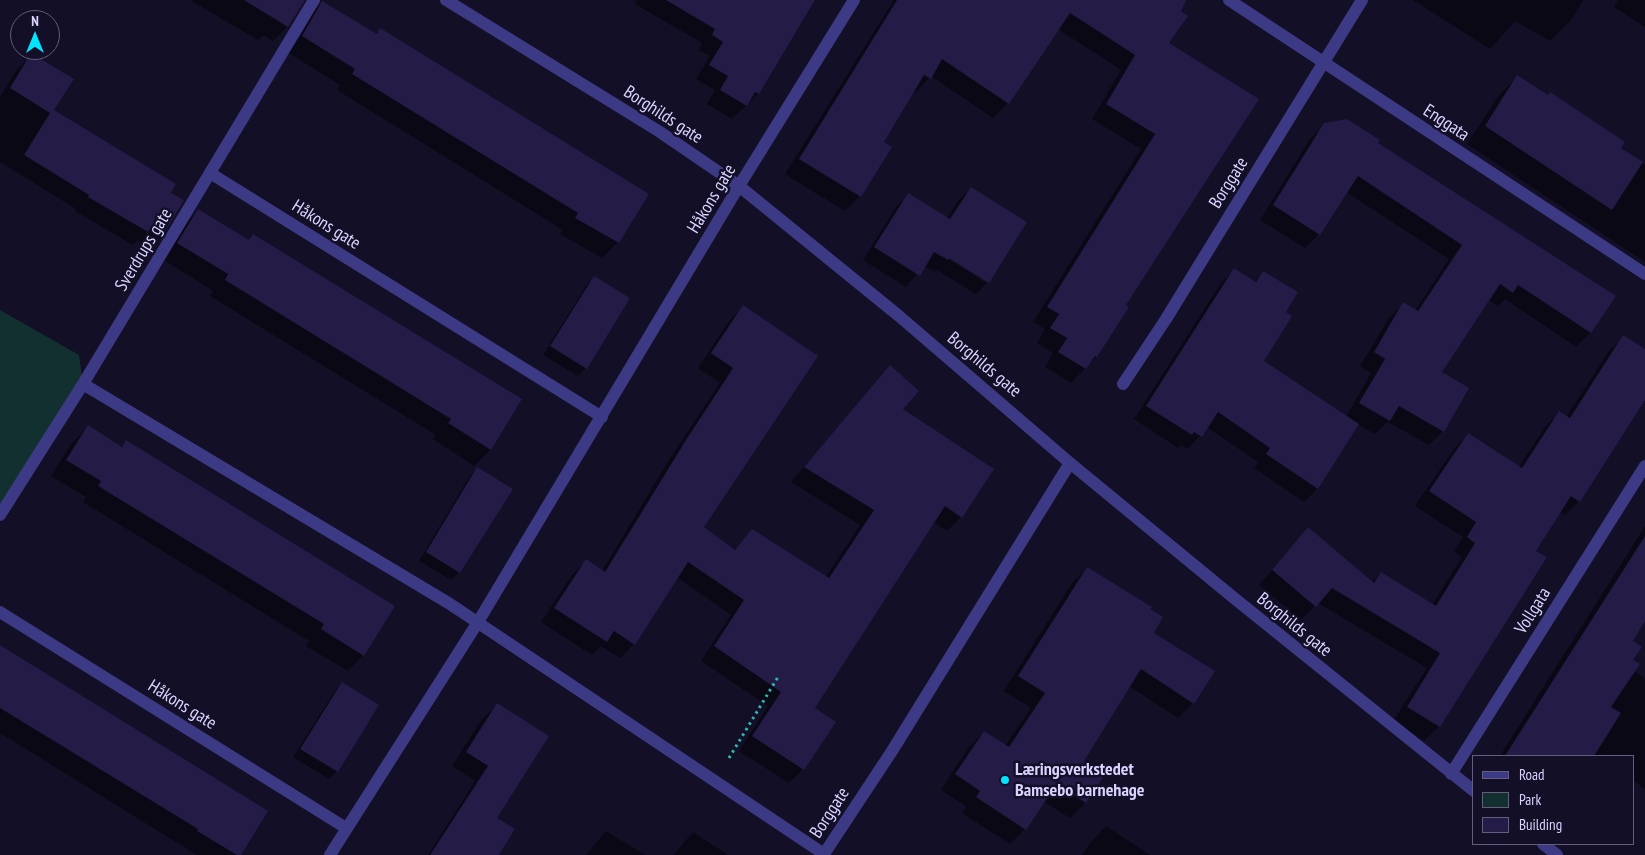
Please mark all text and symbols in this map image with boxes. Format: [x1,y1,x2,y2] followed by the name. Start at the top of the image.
[10,10,60,60] north arrow
[31,12,39,30] text: N
[619,81,707,149] street label: Borghilds gate
[1419,100,1473,146] street label: Enggata
[1205,153,1253,213] street label: Borggate
[683,161,741,237] street label: Håkons gate
[288,196,364,254] street label: Håkons gate
[111,205,177,295] street label: Sverdrups gate
[943,328,1025,402] street label: Borghilds gate
[1510,584,1556,638] street label: Vollgata
[1252,588,1336,662] street label: Borghilds gate
[144,676,220,734] street label: Håkons gate
[1472,755,1635,845] legend
[1015,759,1145,802] place label: Læringsverkstedet Bamsebo barnehage
[1519,765,1545,784] text: Road
[999,774,1011,786] marker: Læringsverkstedet Bamsebo barnehage
[806,784,854,842] street label: Borggate
[1519,790,1541,809] text: Park
[1519,815,1562,834] text: Building

